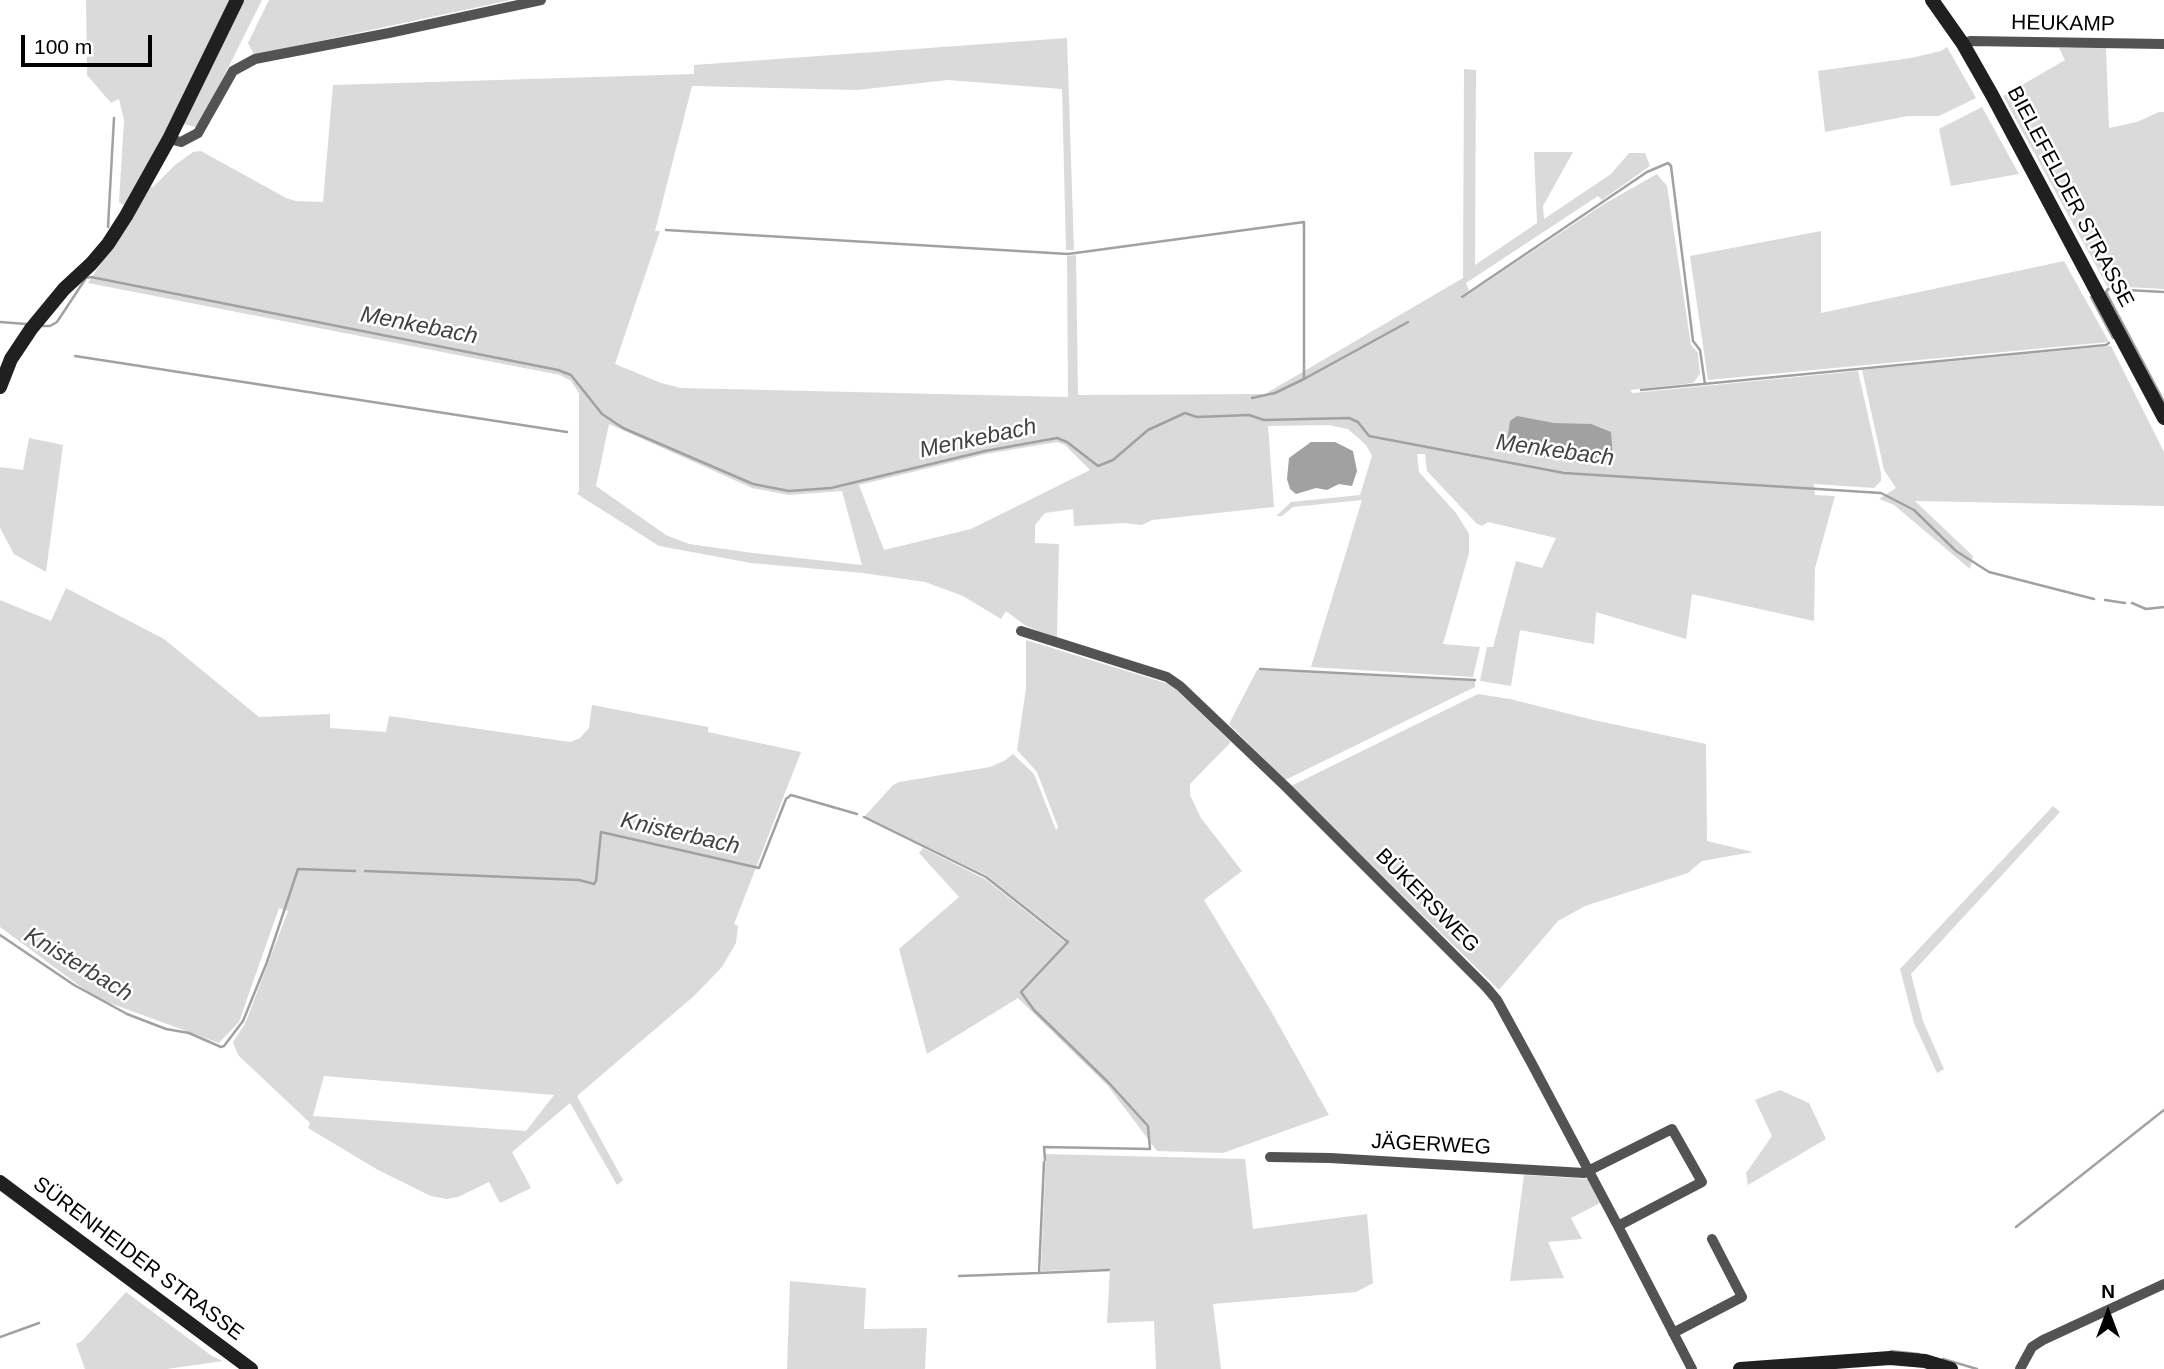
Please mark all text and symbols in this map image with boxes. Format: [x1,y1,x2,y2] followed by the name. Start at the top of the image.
[2011,10,2115,38] street label: HEUKAMP
[24,21,156,65] scale bar
[34,35,92,58] text: 100 m
[2001,82,2139,312] street label: BIELEFELDER STRASSE
[358,301,480,351] water label: Menkebach
[917,413,1039,465] water label: Menkebach
[1494,429,1616,473] water label: Menkebach
[618,807,742,861] water label: Knisterbach
[1370,844,1484,958] street label: BÜKERSWEG
[19,922,137,1008] water label: Knisterbach
[1371,1129,1491,1161] street label: JÄGERWEG
[28,1172,248,1346] street label: SÜRENHEIDER STRASSE
[2073,1278,2143,1348] north arrow
[2101,1281,2115,1302] text: N

